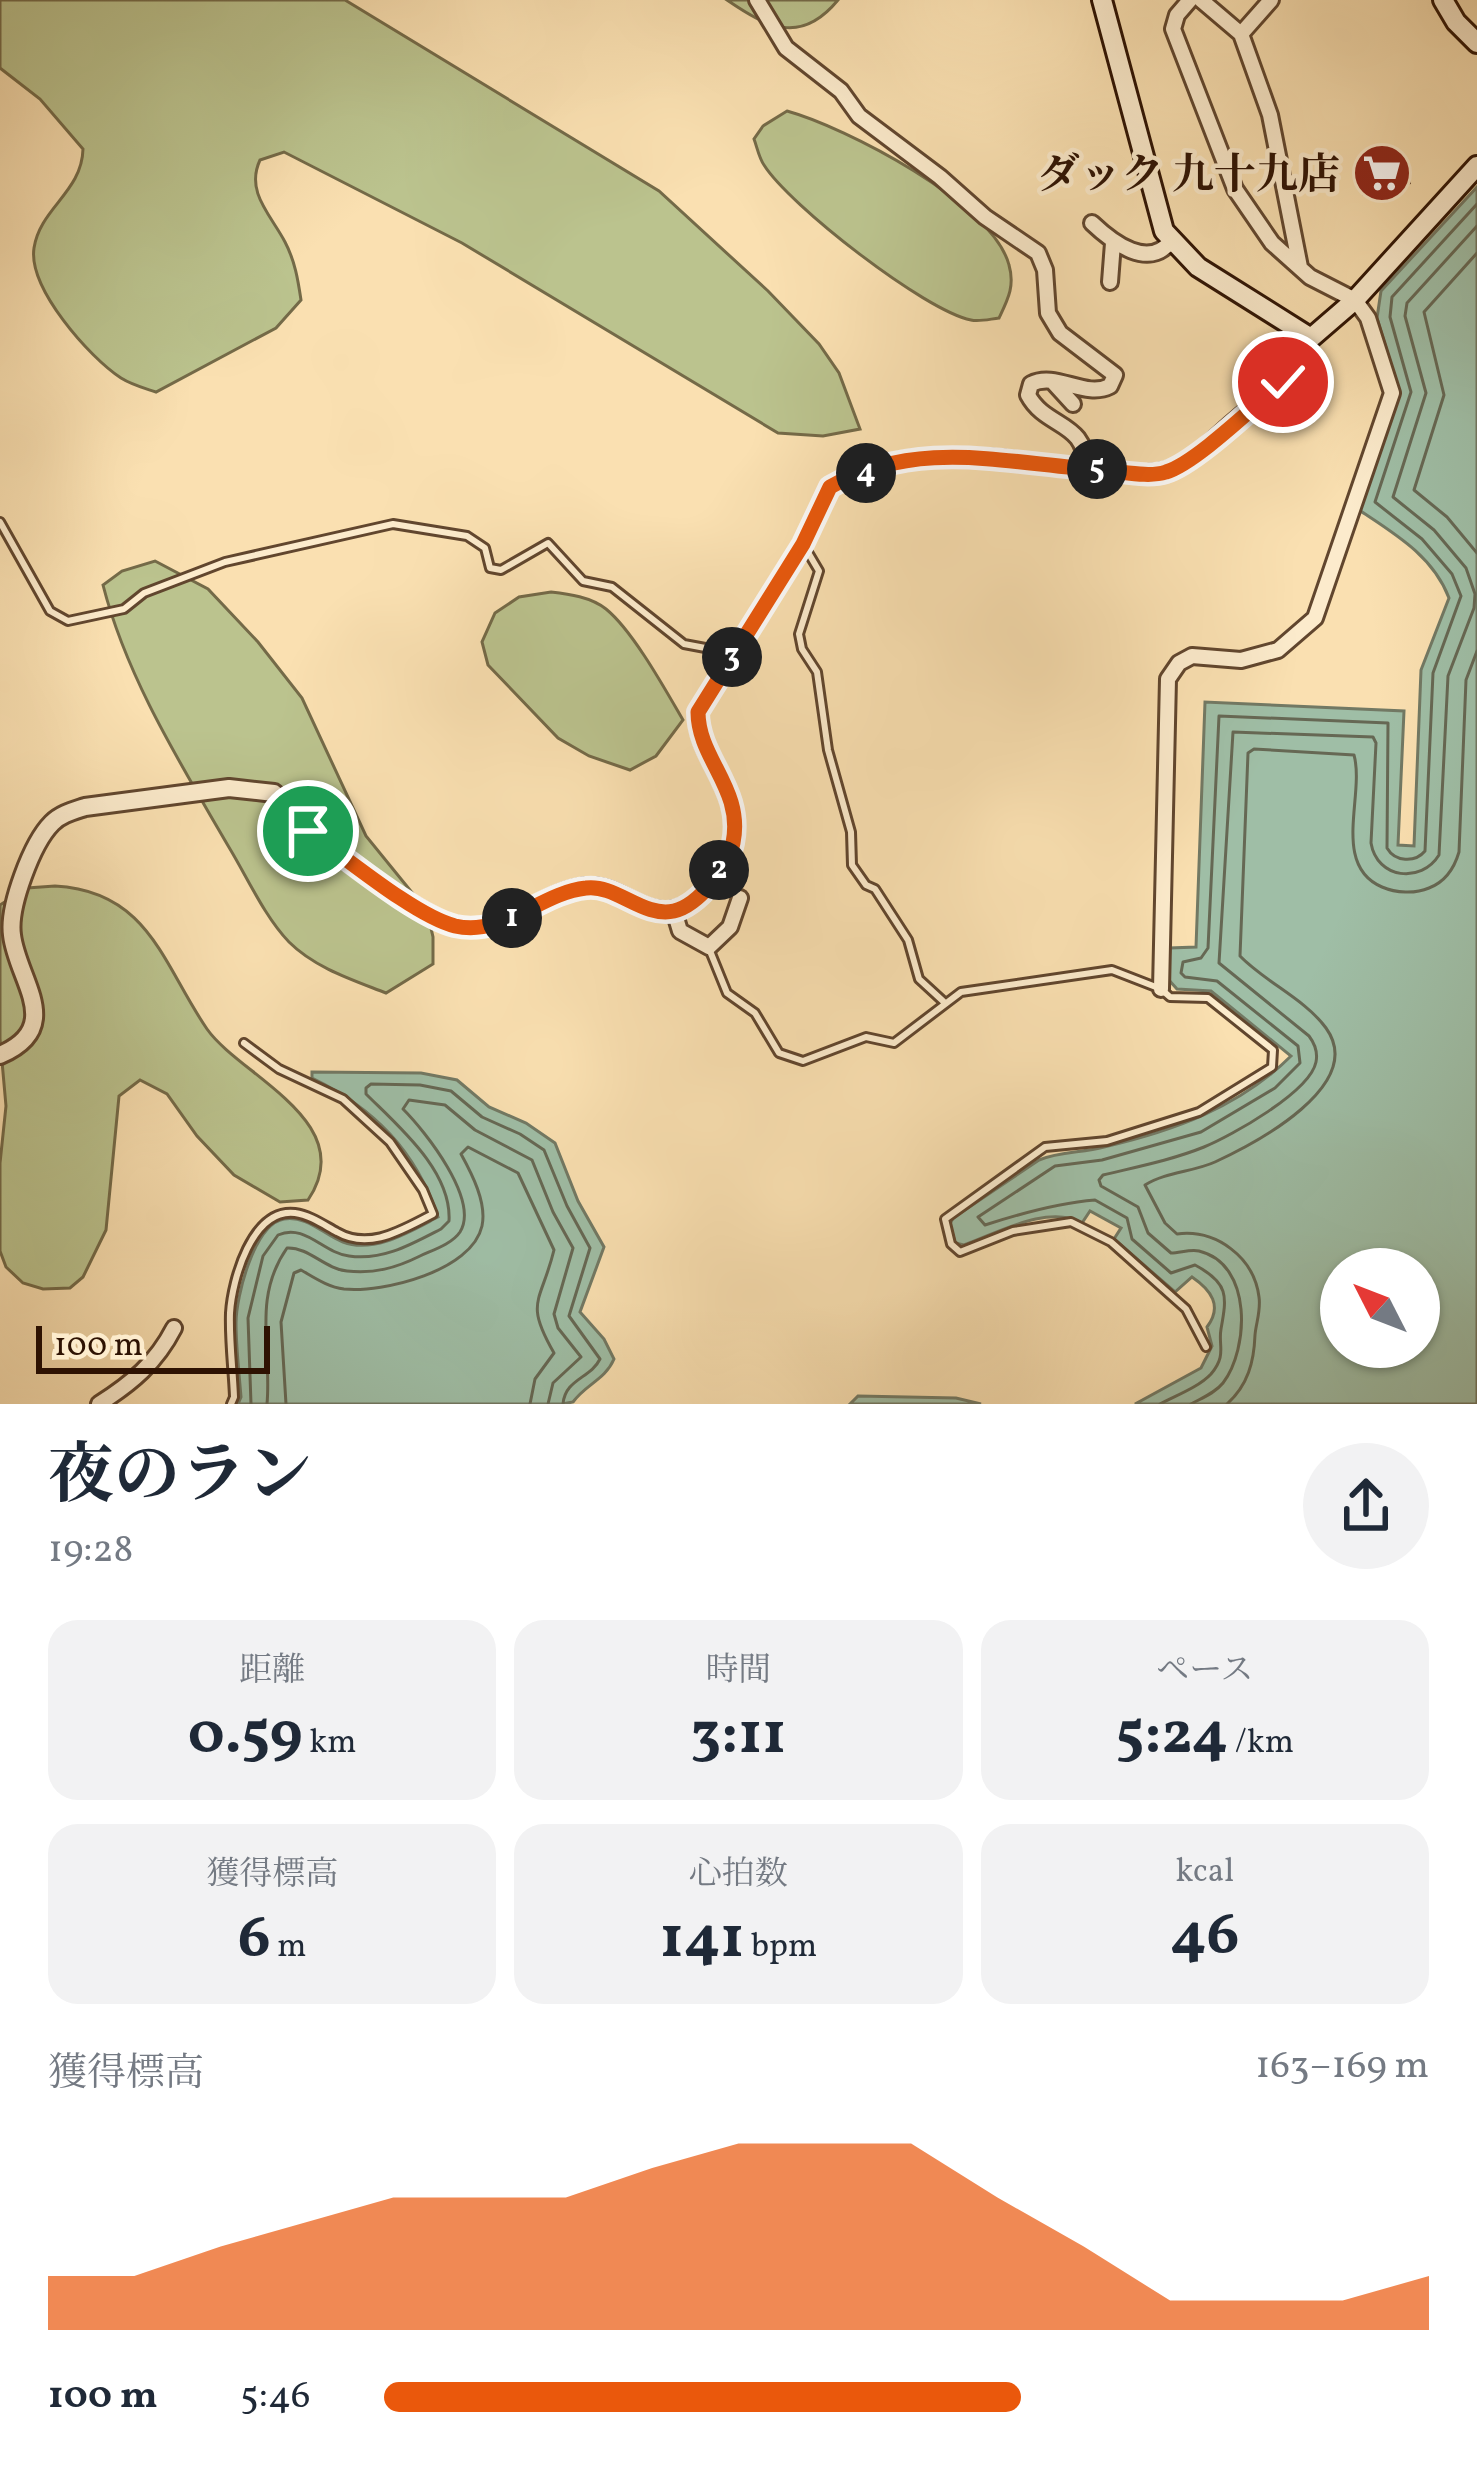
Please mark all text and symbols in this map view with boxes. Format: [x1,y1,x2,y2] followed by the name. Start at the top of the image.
[1351,142,1413,204] supermarket icon: ダック 九十九店
[1038,148,1340,207] place label: ダック 九十九店
[1232,331,1334,433] pin
[1250,349,1316,415] icon: check
[1067,439,1127,499] pin: 5
[836,443,896,503] pin: 4
[1089,446,1105,492] text: 5
[856,450,876,496] text: 4
[702,627,762,687] pin: 3
[724,634,740,680] text: 3
[257,780,359,882] pin
[275,798,341,864] icon: arrive
[689,840,749,900] pin: 2
[710,847,728,893] text: 2
[482,888,542,948] pin: 1
[505,895,519,941] text: 1
[1320,1248,1440,1368] north arrow
[1320,1248,1440,1368] map controls
[36,1320,270,1373] scale bar
[54,1324,143,1370] text: 100 m
[48,1433,312,1525] text: 夜のラン
[1303,1443,1429,1569] button: share
[48,1524,133,1578] text: 19:28
[239,1649,305,1695] text: 距離
[705,1649,771,1695] text: 時間
[1156,1649,1254,1695] text: ペース
[188,1695,303,1778] text: 0.59
[691,1695,786,1778] text: 3:11
[1116,1695,1228,1778] text: 5:24
[303,1721,356,1767] text: km
[1228,1721,1294,1767] text: /km
[1176,1850,1234,1896] text: kcal
[206,1853,338,1899] text: 獲得標高
[689,1853,788,1899] text: 心拍数
[1170,1896,1239,1979] text: 46
[238,1899,271,1982] text: 6
[660,1899,744,1982] text: 141
[271,1925,307,1971] text: m
[744,1925,817,1971] text: bpm
[1255,2040,1429,2094] text: 163–169 m
[48,2048,204,2102] text: 獲得標高
[48,2370,158,2424] text: 100 m
[240,2370,311,2424] text: 5:46

